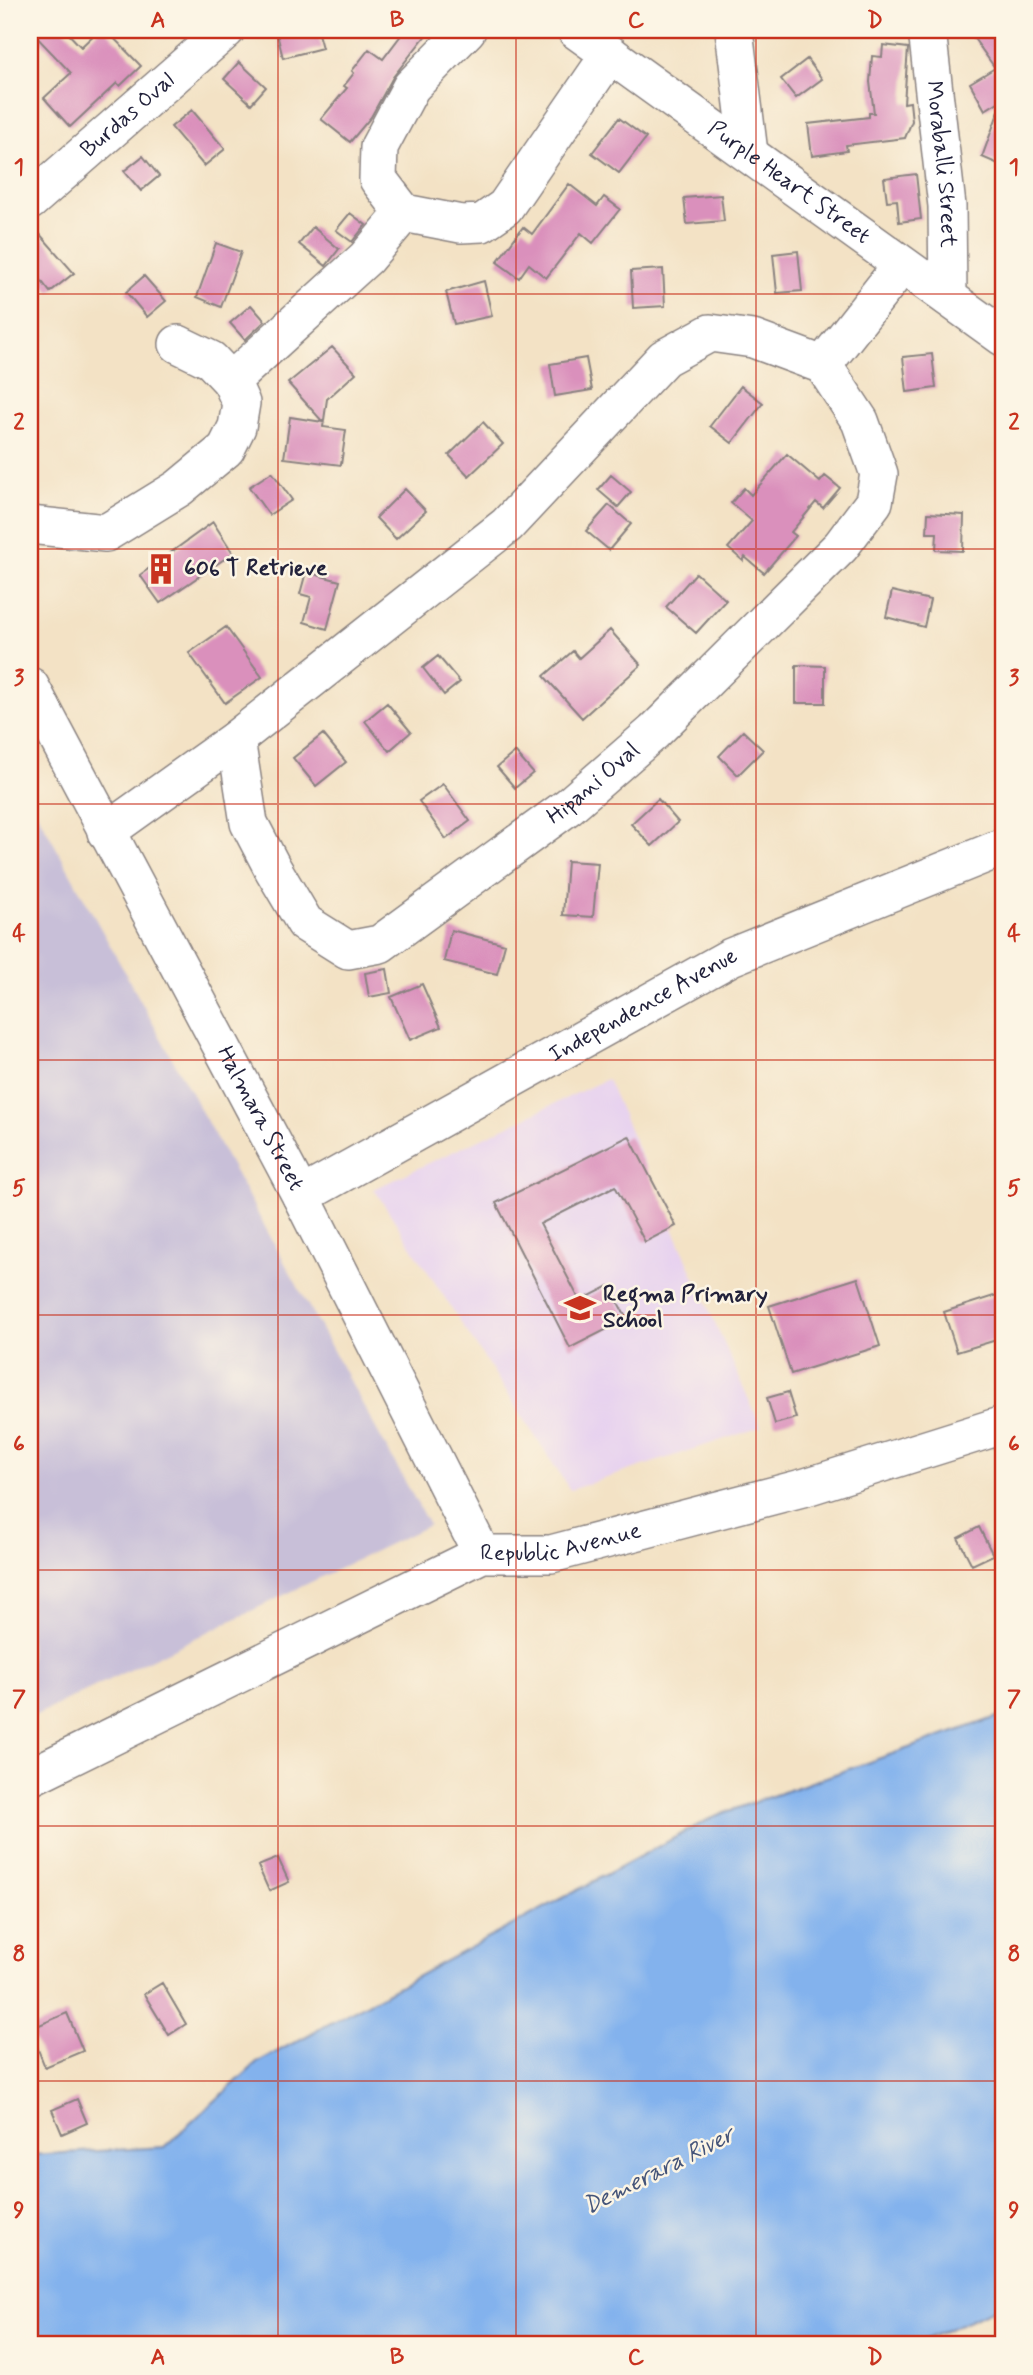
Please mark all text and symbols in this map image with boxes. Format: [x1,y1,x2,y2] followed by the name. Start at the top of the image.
[150,6,166,36] text: A
[390,6,405,36] text: B
[628,6,645,36] text: C
[867,6,883,36] text: D
[74,66,181,165] street label: Burdas Oval
[918,79,962,248] street label: Moraballi Street
[701,114,876,252] street label: Purple Heart Street
[14,153,24,183] text: 1
[1009,153,1019,183] text: 1
[13,408,25,438] text: 2
[1008,408,1020,438] text: 2
[144,552,178,586] building icon: 606 T Retrieve
[184,554,328,584] place label: 606 T Retrieve
[14,664,25,694] text: 3
[1009,664,1020,694] text: 3
[541,736,646,832] street label: Hipani Oval
[12,919,26,949] text: 4
[1007,919,1021,949] text: 4
[544,941,742,1070] street label: Independence Avenue
[209,1041,311,1196] street label: Halmara Street
[12,1174,26,1204] text: 5
[1007,1174,1021,1204] text: 5
[603,1280,768,1336] place label: Regma Primary School
[563,1291,597,1325] school or university icon: Regma Primary School
[13,1430,25,1460] text: 6
[1008,1430,1020,1460] text: 6
[480,1516,644,1569] street label: Republic Avenue
[12,1685,26,1715] text: 7
[1007,1685,1021,1715] text: 7
[13,1940,25,1970] text: 8
[1008,1940,1020,1970] text: 8
[578,2118,742,2222] water label: Demerara River
[13,2196,25,2226] text: 9
[1008,2196,1020,2226] text: 9
[150,2343,166,2373] text: A
[390,2343,405,2373] text: B
[628,2343,645,2373] text: C
[867,2343,883,2373] text: D

